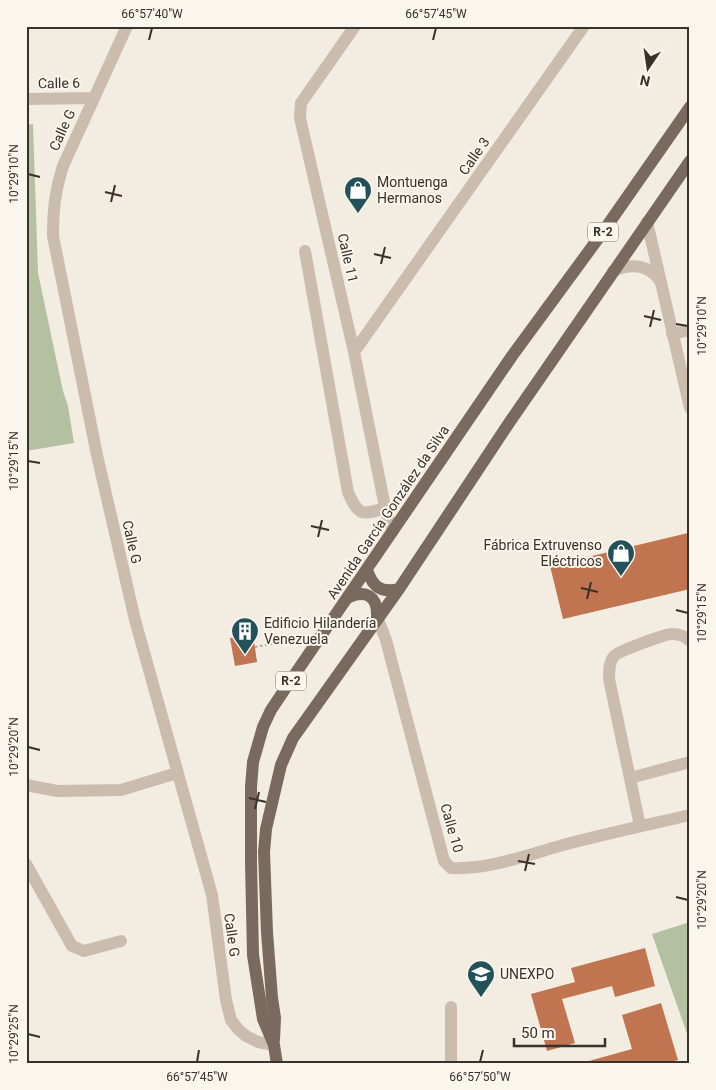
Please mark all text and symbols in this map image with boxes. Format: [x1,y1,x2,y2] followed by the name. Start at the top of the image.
[121,7,183,21] text: 66°57'40"W
[405,7,467,21] text: 66°57'45"W
[624,42,674,92] north arrow
[638,72,652,90] text: N
[38,75,80,91] street label: Calle 6
[46,107,78,153] street label: Calle G
[455,134,493,178] street label: Calle 3
[7,144,21,204] text: 10°29'10"N
[377,174,448,206] place label: Montuenga Hermanos
[343,175,373,214] shop icon: Montuenga Hermanos
[588,222,618,242] road number: R-2
[335,232,361,284] street label: Calle 11
[695,296,709,356] text: 10°29'10"N
[324,422,452,602] street label: Avenida García González da Silva
[7,431,21,491] text: 10°29'15"N
[119,519,145,565] street label: Calle G
[483,537,602,569] place label: Fábrica Extruvenso Eléctricos
[606,538,636,577] shop icon: Fábrica Extruvenso Eléctricos
[695,583,709,643] text: 10°29'15"N
[264,615,376,647] place label: Edificio Hilandería Venezuela
[230,616,260,655] building icon: Edificio Hilandería Venezuela
[276,671,306,690] road number: R-2
[7,717,21,777] text: 10°29'20"N
[437,802,467,854] street label: Calle 10
[695,870,709,930] text: 10°29'20"N
[221,912,243,958] street label: Calle G
[466,959,496,998] school or university icon: UNEXPO
[500,966,554,982] place label: UNEXPO
[7,1004,21,1064] text: 10°29'25"N
[514,1015,605,1047] scale bar
[521,1024,555,1042] text: 50 m
[166,1070,228,1084] text: 66°57'45"W
[449,1070,511,1084] text: 66°57'50"W

